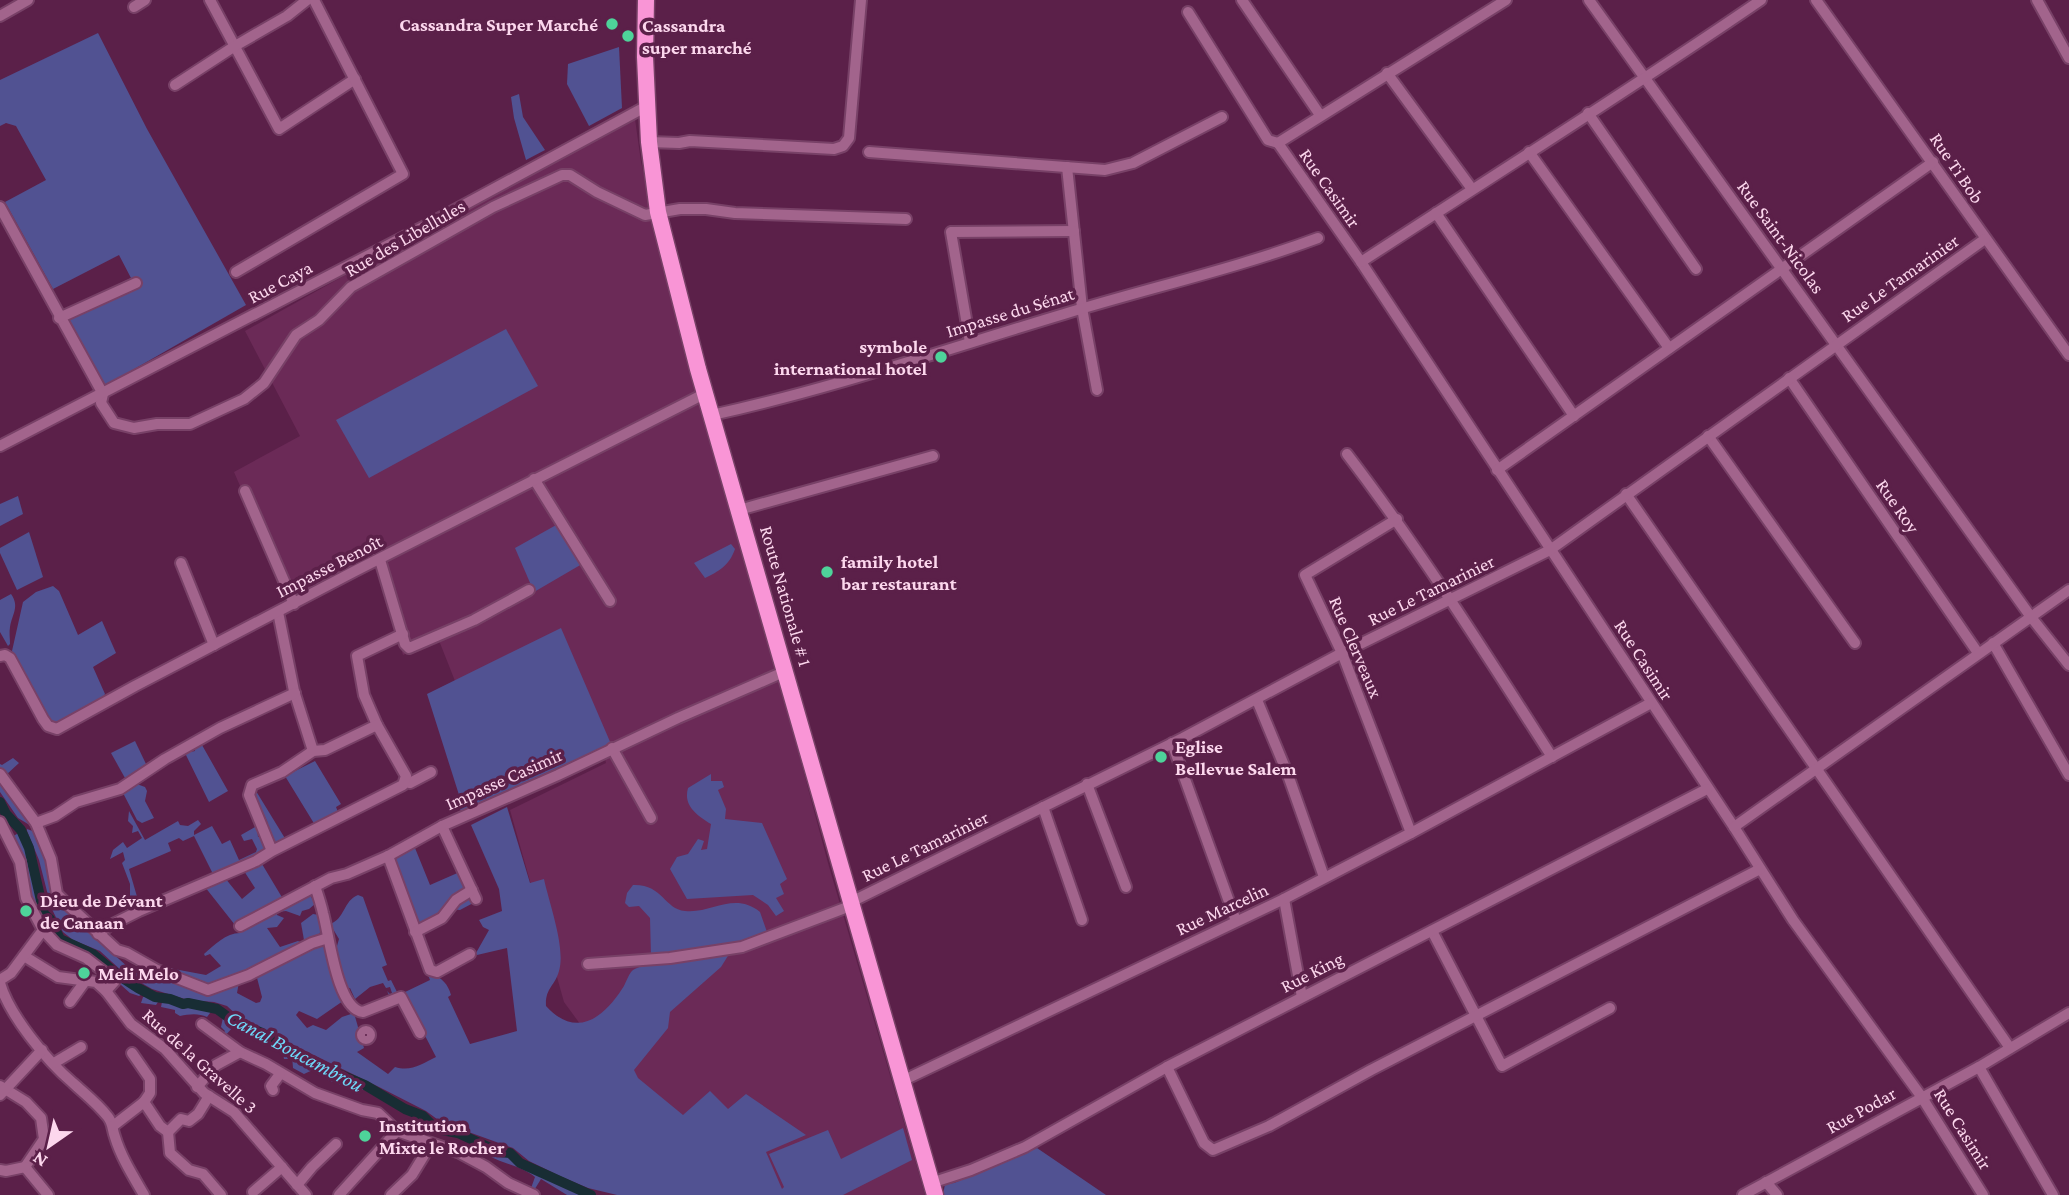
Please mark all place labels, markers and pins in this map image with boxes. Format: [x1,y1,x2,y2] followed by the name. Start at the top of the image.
[399,14,598,35] place label: Cassandra Super Marché
[642,15,752,58] place label: Cassandra super marché
[604,16,620,32] marker: Cassandra Super Marché
[620,28,636,44] marker: Cassandra super marché
[774,336,927,379] place label: symbole international hotel
[933,349,949,365] marker: symbole international hotel
[840,551,957,594] place label: family hotel bar restaurant
[819,564,835,580] marker: family hotel bar restaurant
[1175,736,1297,779] place label: Eglise Bellevue Salem
[1153,749,1169,765] marker: Eglise Bellevue Salem
[40,890,163,933] place label: Dieu de Dévant de Canaan
[18,903,34,919] marker: Dieu de Dévant de Canaan
[98,963,179,984] place label: Meli Melo
[76,965,92,981] marker: Meli Melo
[379,1115,505,1158] place label: Institution Mixte le Rocher
[357,1128,373,1144] marker: Institution Mixte le Rocher

